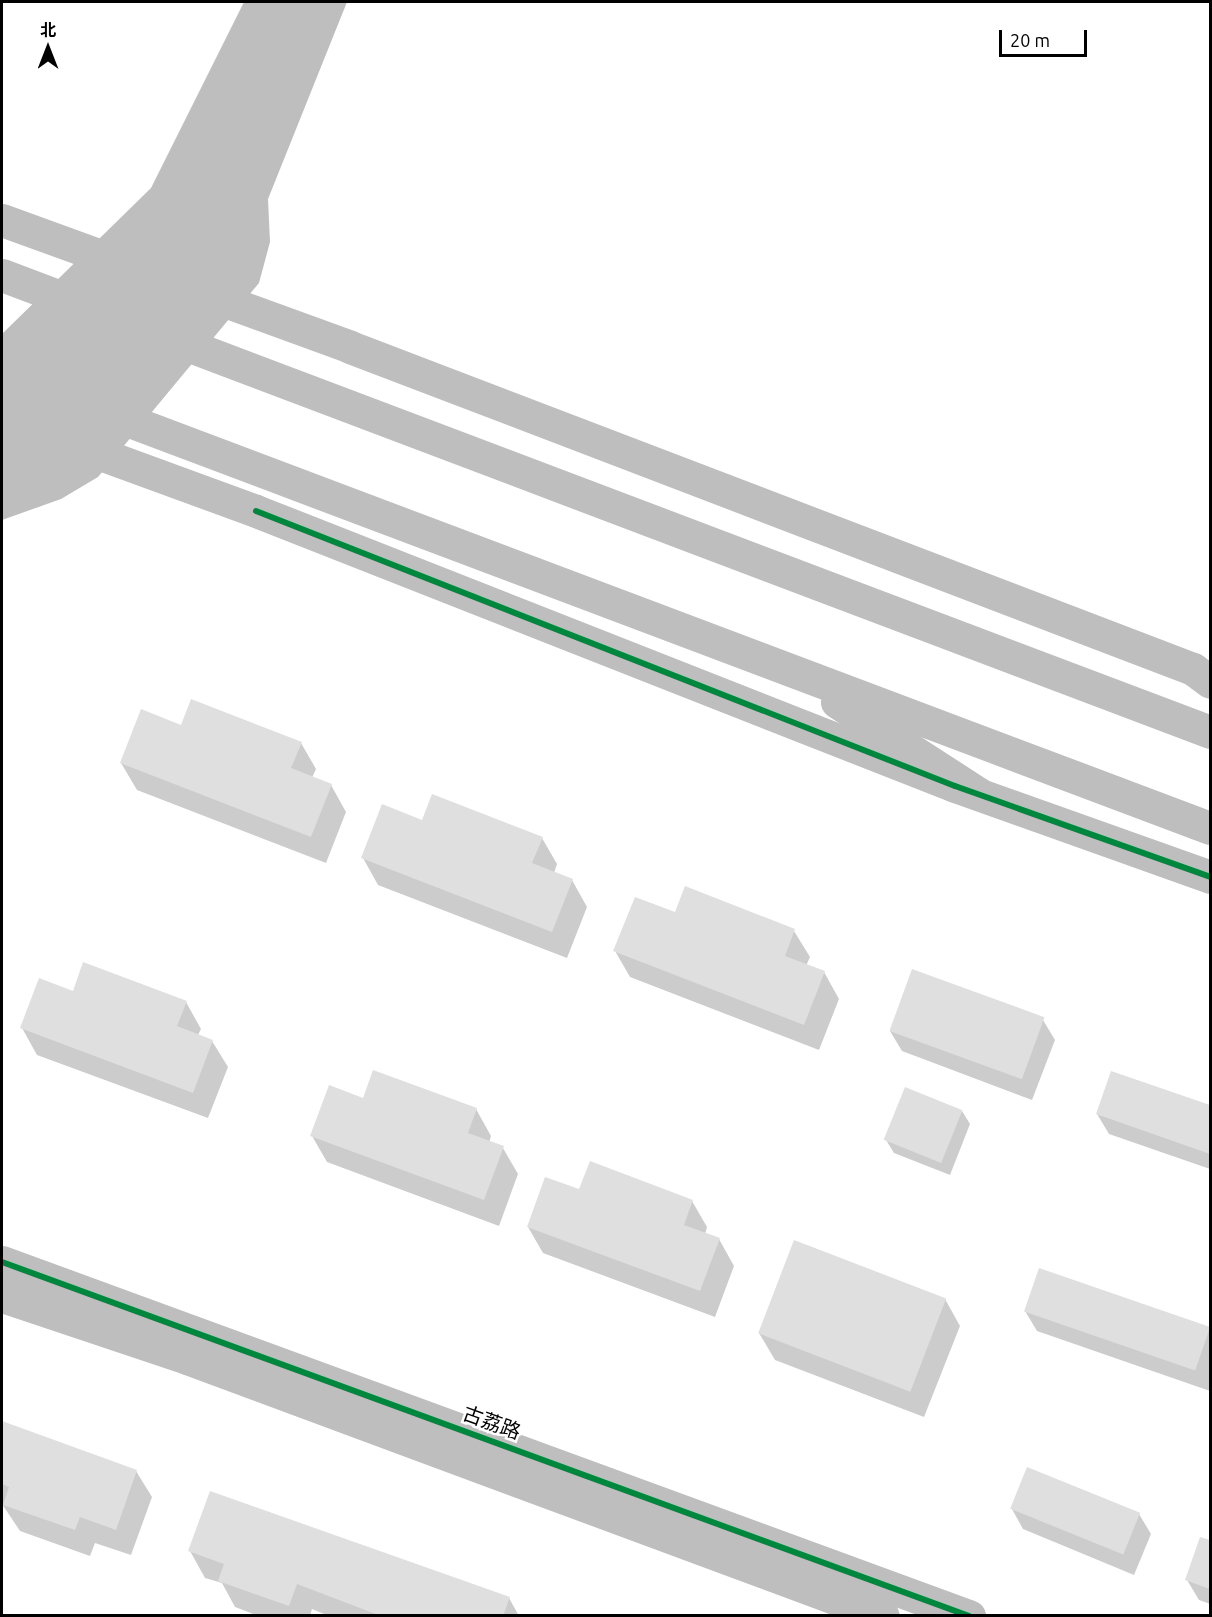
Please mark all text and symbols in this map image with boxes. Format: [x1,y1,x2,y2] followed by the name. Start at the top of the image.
[18,18,78,78] north arrow
[1002,18,1090,56] scale bar
[40,21,56,39] text: 北
[1010,30,1050,50] text: 20 m
[460,1400,524,1444] street label: 古荔路

